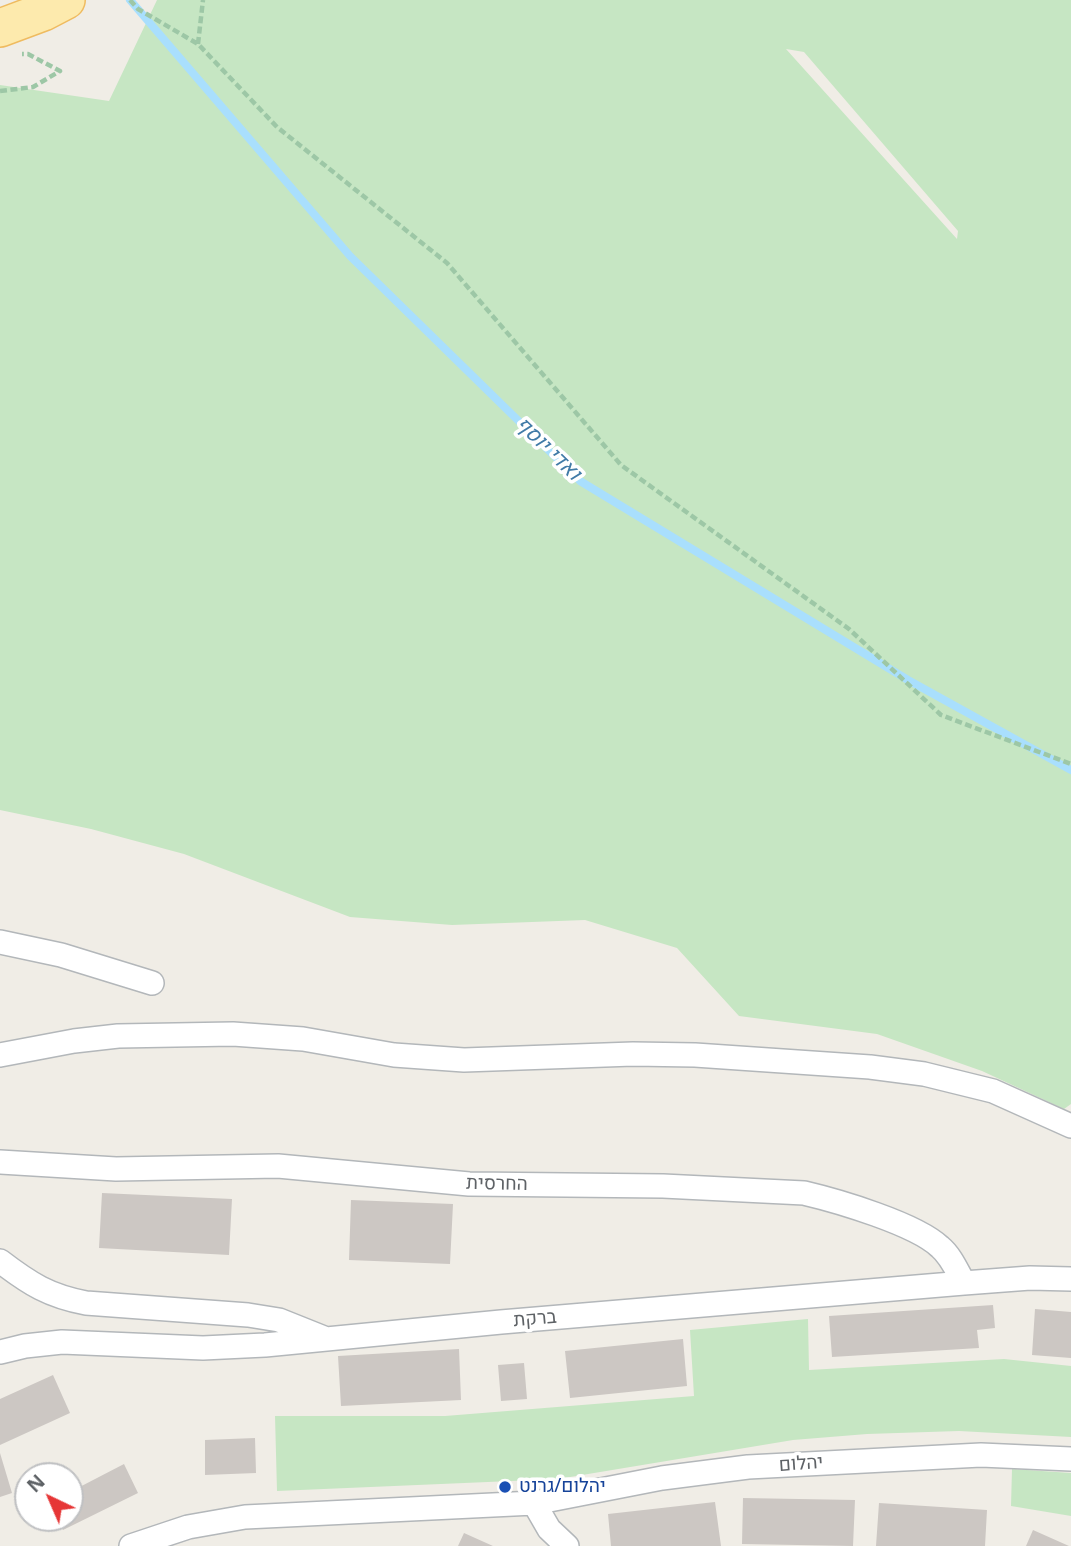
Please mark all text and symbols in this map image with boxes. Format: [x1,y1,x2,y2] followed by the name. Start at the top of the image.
[510,412,586,486] water label: ואדי יוסף
[466,1172,528,1196] street label: החרסית
[513,1306,557,1332] street label: ברקת
[778,1451,824,1477] street label: יהלום
[14,1462,84,1532] north arrow
[21,1469,50,1498] text: N
[519,1476,606,1498] place label: יהלום/גרנט
[497,1479,513,1495] marker: יהלום/גרנט

